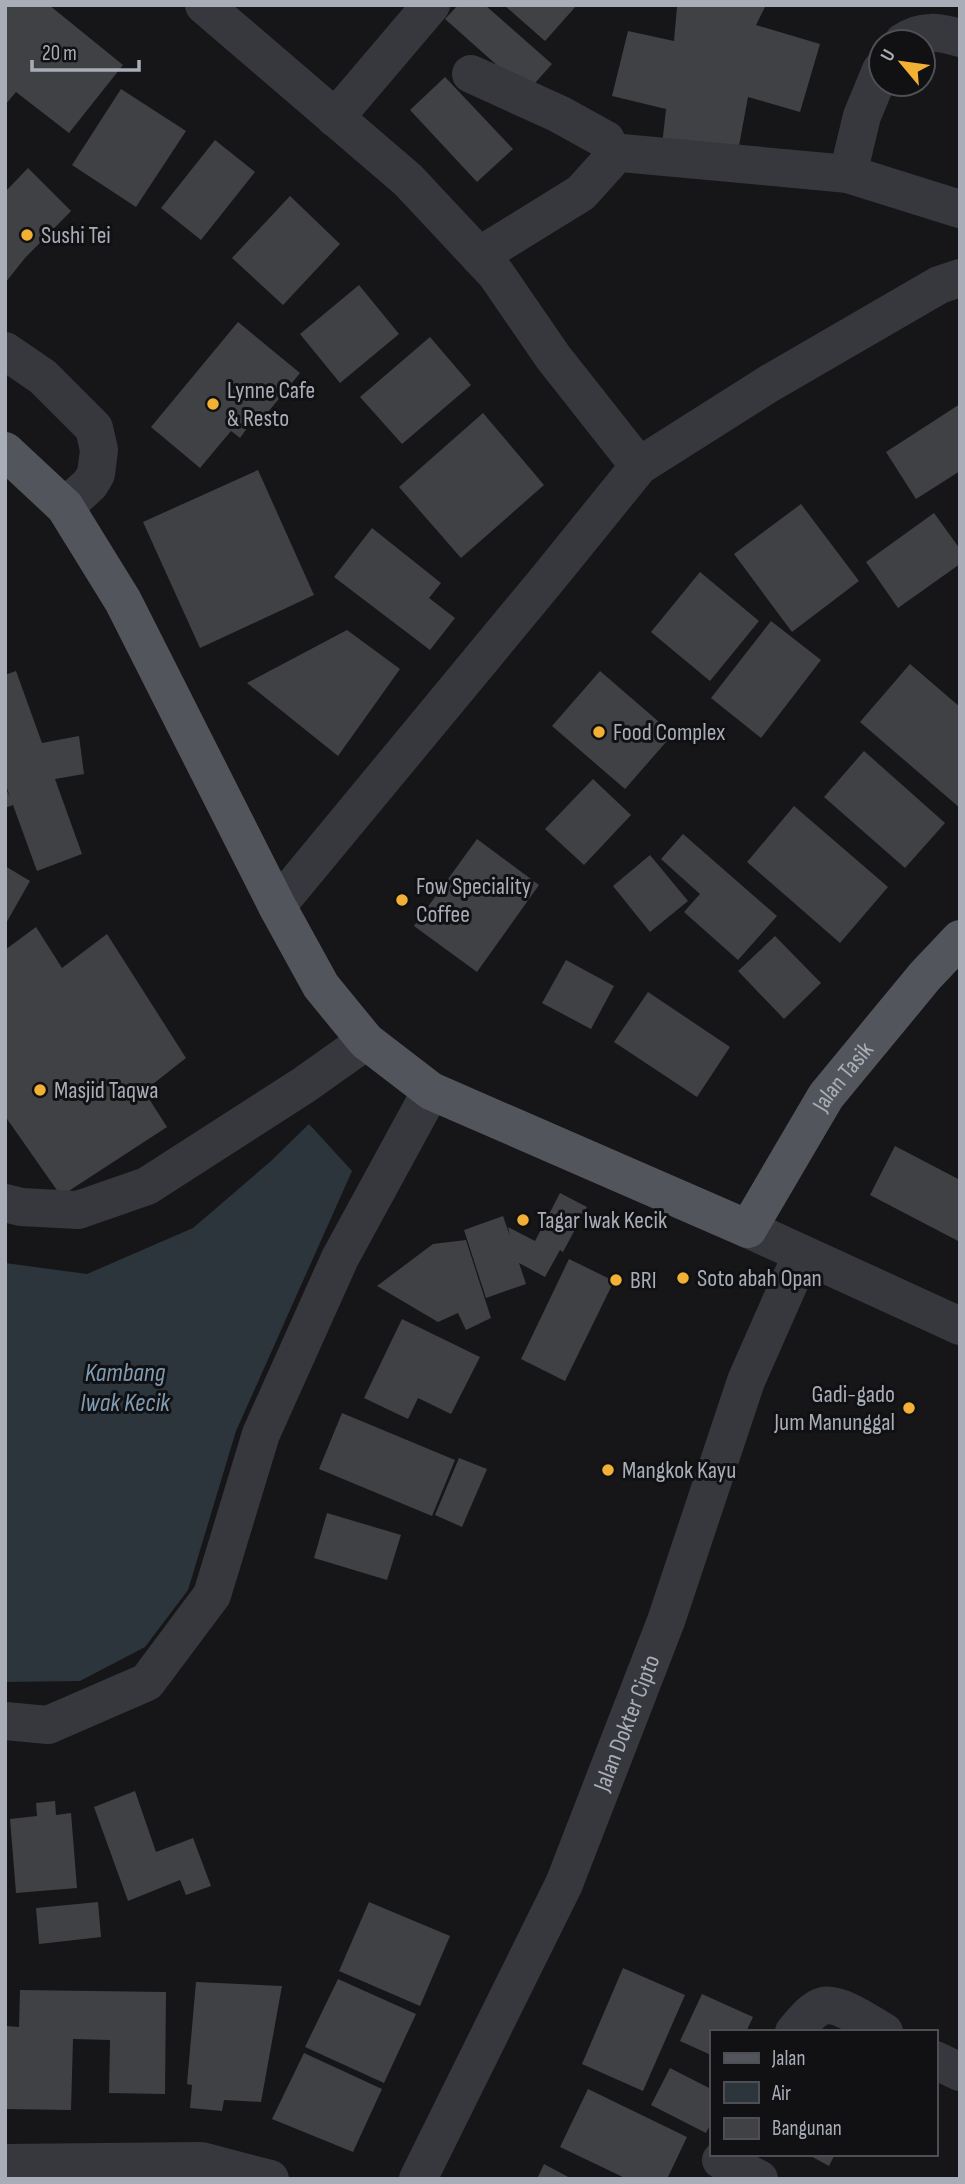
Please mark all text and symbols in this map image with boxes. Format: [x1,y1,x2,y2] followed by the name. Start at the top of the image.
[32,28,138,72] scale bar
[867,28,937,98] north arrow
[42,41,77,66] text: 20 m
[876,46,901,65] text: U
[41,221,111,250] place label: Sushi Tei
[19,227,35,243] marker: Sushi Tei
[227,376,315,433] place label: Lynne Cafe & Resto
[205,396,221,412] marker: Lynne Cafe & Resto
[613,718,725,747] place label: Food Complex
[591,724,607,740] marker: Food Complex
[416,872,531,929] place label: Fow Speciality Coffee
[394,892,410,908] marker: Fow Speciality Coffee
[805,1036,879,1117] street label: Jalan Tasik
[54,1076,158,1105] place label: Masjid Taqwa
[32,1082,48,1098] marker: Masjid Taqwa
[537,1206,667,1235] place label: Tagar Iwak Kecik
[515,1212,531,1228] marker: Tagar Iwak Kecik
[697,1264,822,1293] place label: Soto abah Opan
[630,1266,657,1295] place label: BRI
[675,1270,691,1286] marker: Soto abah Opan
[608,1272,624,1288] marker: BRI
[80,1358,171,1419] water label: Kambang Iwak Kecik
[773,1380,895,1437] place label: Gadi-gado Jum Manunggal
[901,1400,917,1416] marker: Gadi-gado Jum Manunggal
[622,1456,736,1485] place label: Mangkok Kayu
[600,1462,616,1478] marker: Mangkok Kayu
[587,1651,666,1796] street label: Jalan Dokter Cipto
[710,2030,937,2156] legend
[771,2046,805,2071] text: Jalan
[771,2081,791,2106] text: Air
[772,2116,842,2141] text: Bangunan

